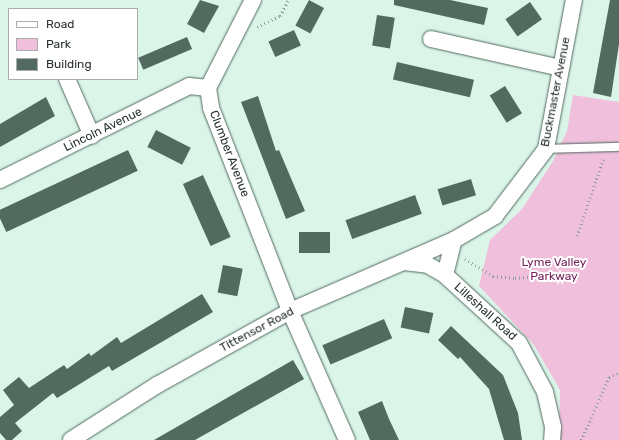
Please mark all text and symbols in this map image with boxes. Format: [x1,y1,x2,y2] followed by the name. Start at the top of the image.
[8,8,138,80] legend
[46,17,74,31] text: Road
[538,35,574,149] street label: Buckmaster Avenue
[46,37,71,51] text: Park
[46,57,92,71] text: Building
[61,105,145,155] street label: Lincoln Avenue
[206,108,252,200] street label: Clumber Avenue
[521,256,587,284] park label: Lyme Valley Parkway
[451,280,519,344] street label: Lilleshall Road
[217,304,297,356] street label: Tittensor Road

